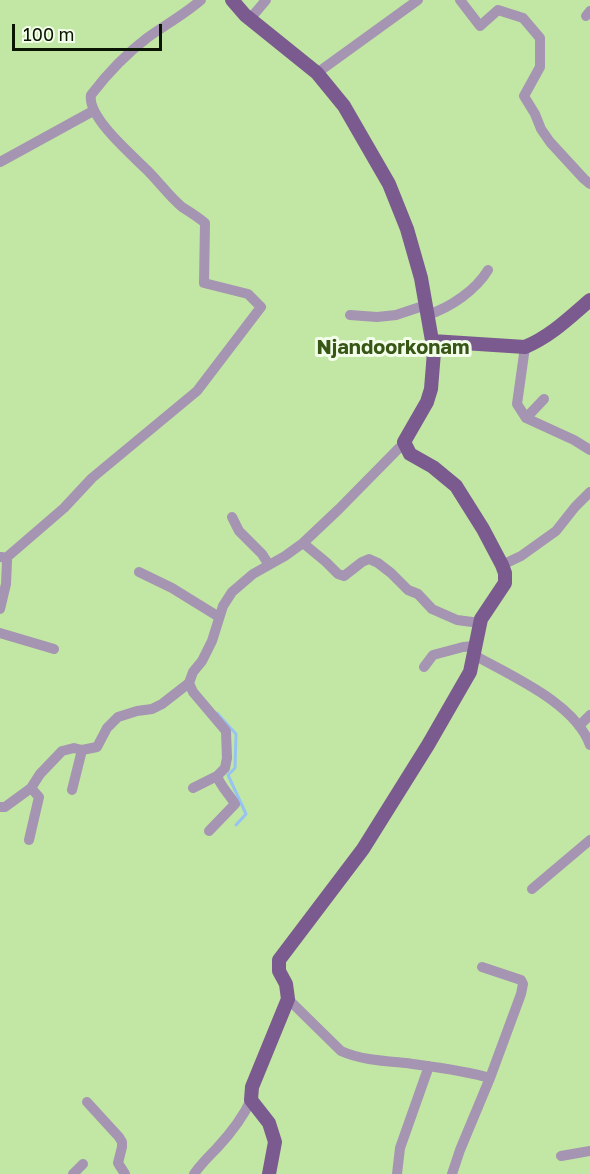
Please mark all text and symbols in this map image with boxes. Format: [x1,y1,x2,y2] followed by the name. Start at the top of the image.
[15,12,165,50] scale bar
[23,23,74,45] text: 100 m
[317,336,469,360] district label: Njandoorkonam

